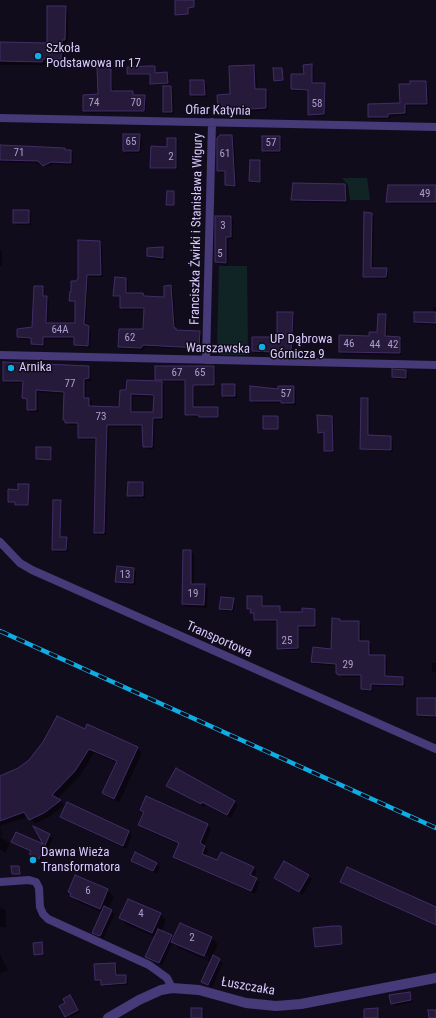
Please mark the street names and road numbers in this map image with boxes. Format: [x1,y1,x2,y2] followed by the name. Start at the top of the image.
[185,103,251,119] street label: Ofiar Katynia
[188,133,206,325] street label: Franciszka Żwirki i Stanisława Wigury
[186,341,250,357] street label: Warszawska
[184,619,254,661] street label: Transportowa
[220,975,276,999] street label: Łuszczaka

